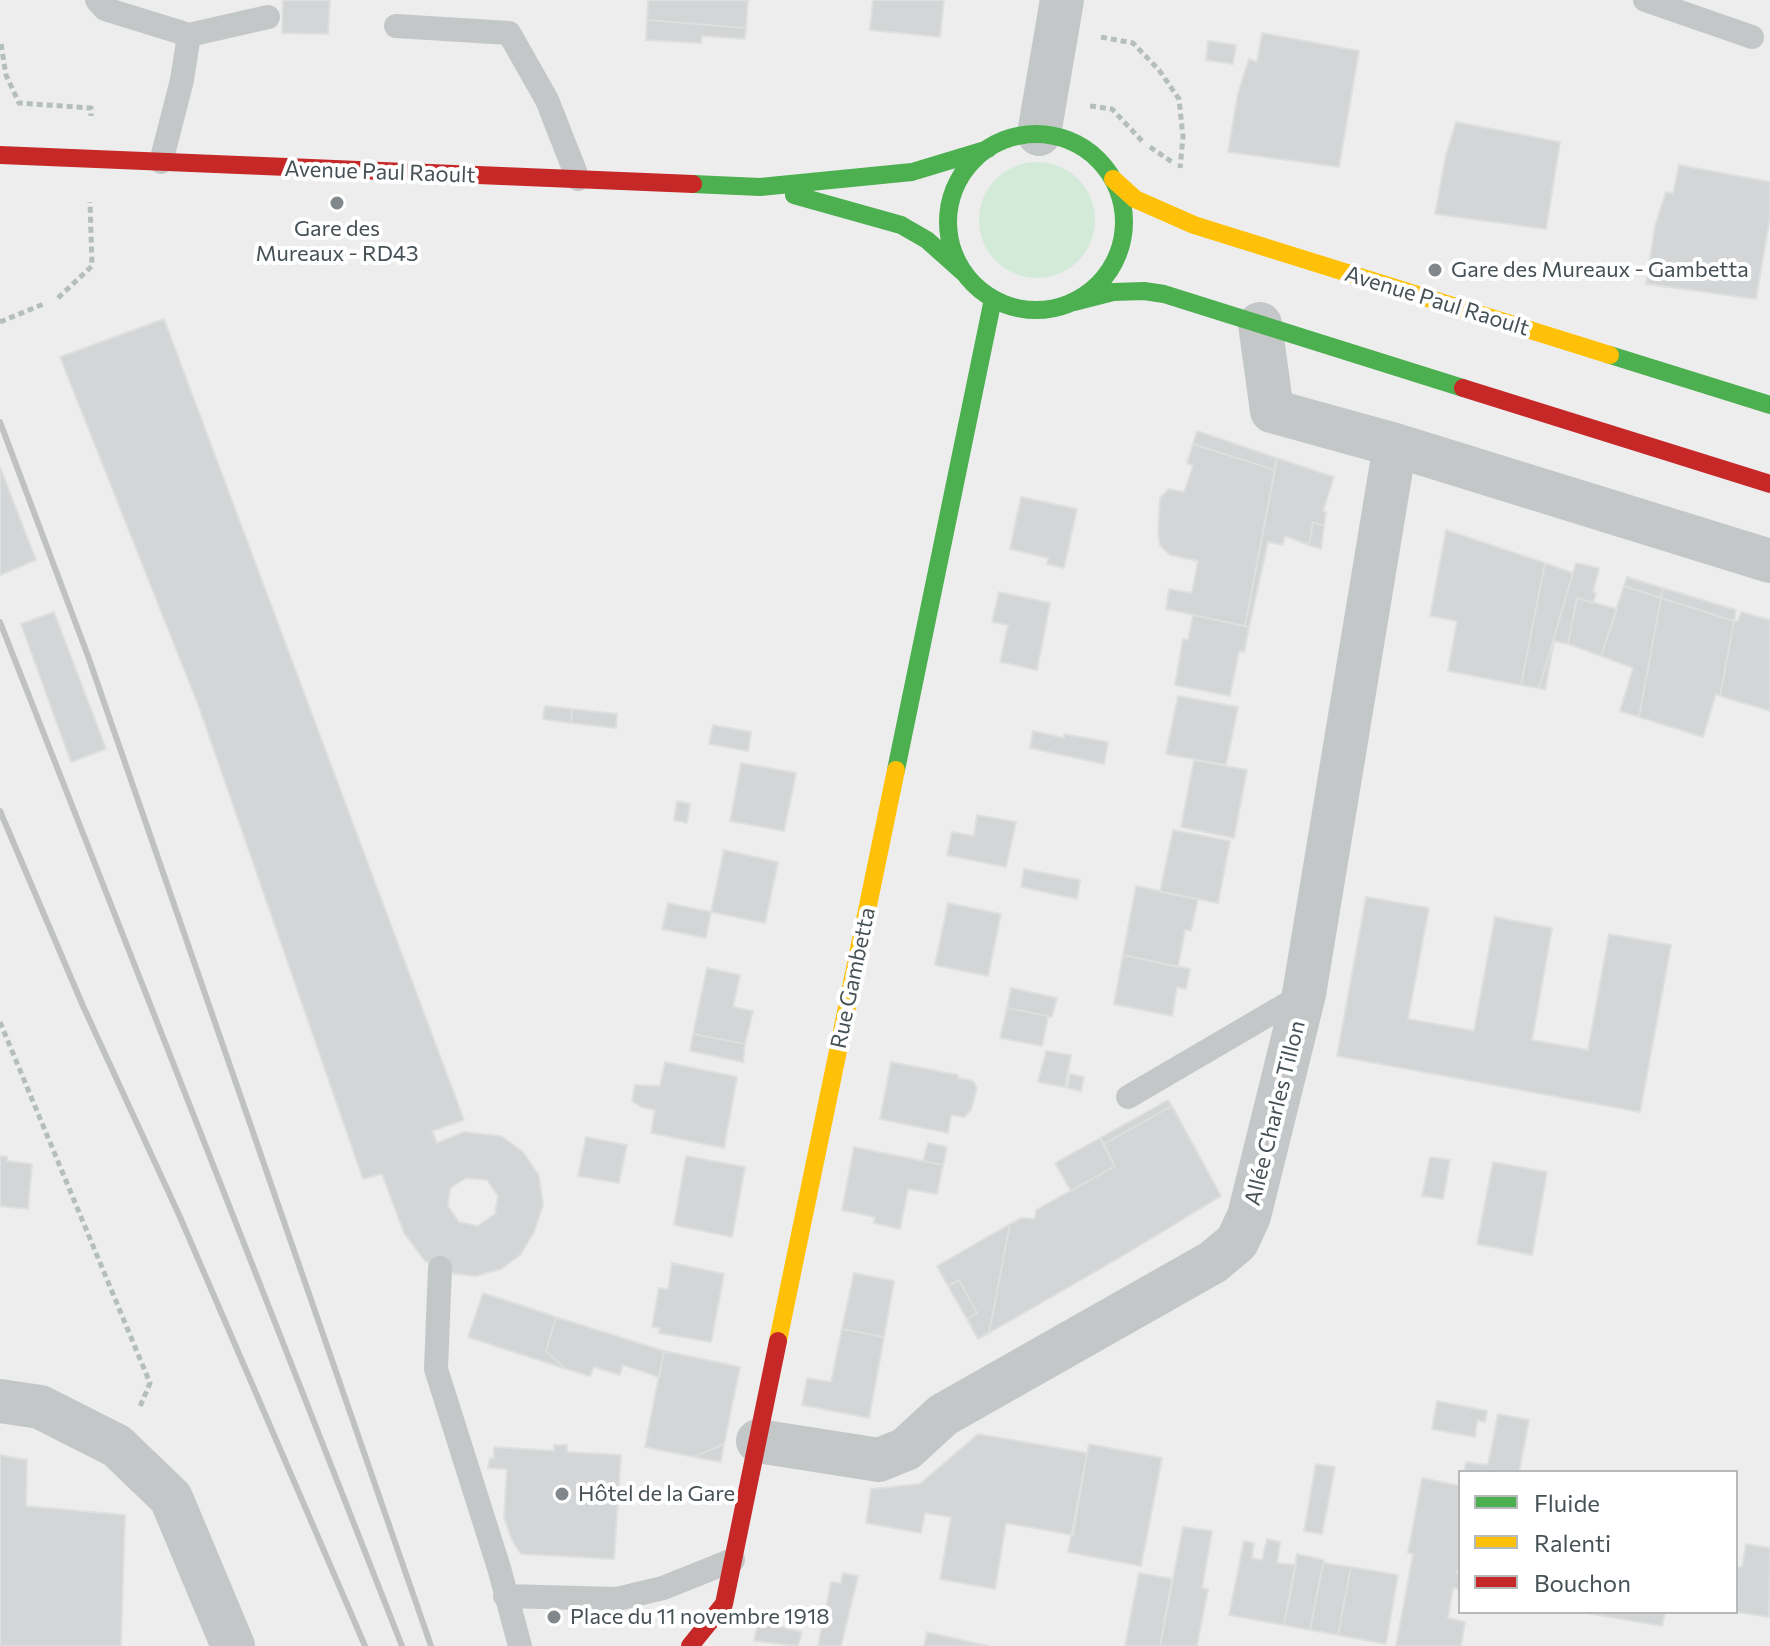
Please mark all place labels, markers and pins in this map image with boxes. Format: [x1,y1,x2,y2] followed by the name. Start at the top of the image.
[328,194,346,212] marker: Gare des Mureaux - RD43
[255,216,419,268] place label: Gare des Mureaux - RD43
[1451,257,1749,283] place label: Gare des Mureaux - Gambetta
[1426,261,1444,279] marker: Gare des Mureaux - Gambetta
[578,1481,735,1507] place label: Hôtel de la Gare
[553,1485,571,1503] marker: Hôtel de la Gare
[570,1604,830,1630] place label: Place du 11 novembre 1918
[545,1608,563,1626] marker: Place du 11 novembre 1918

